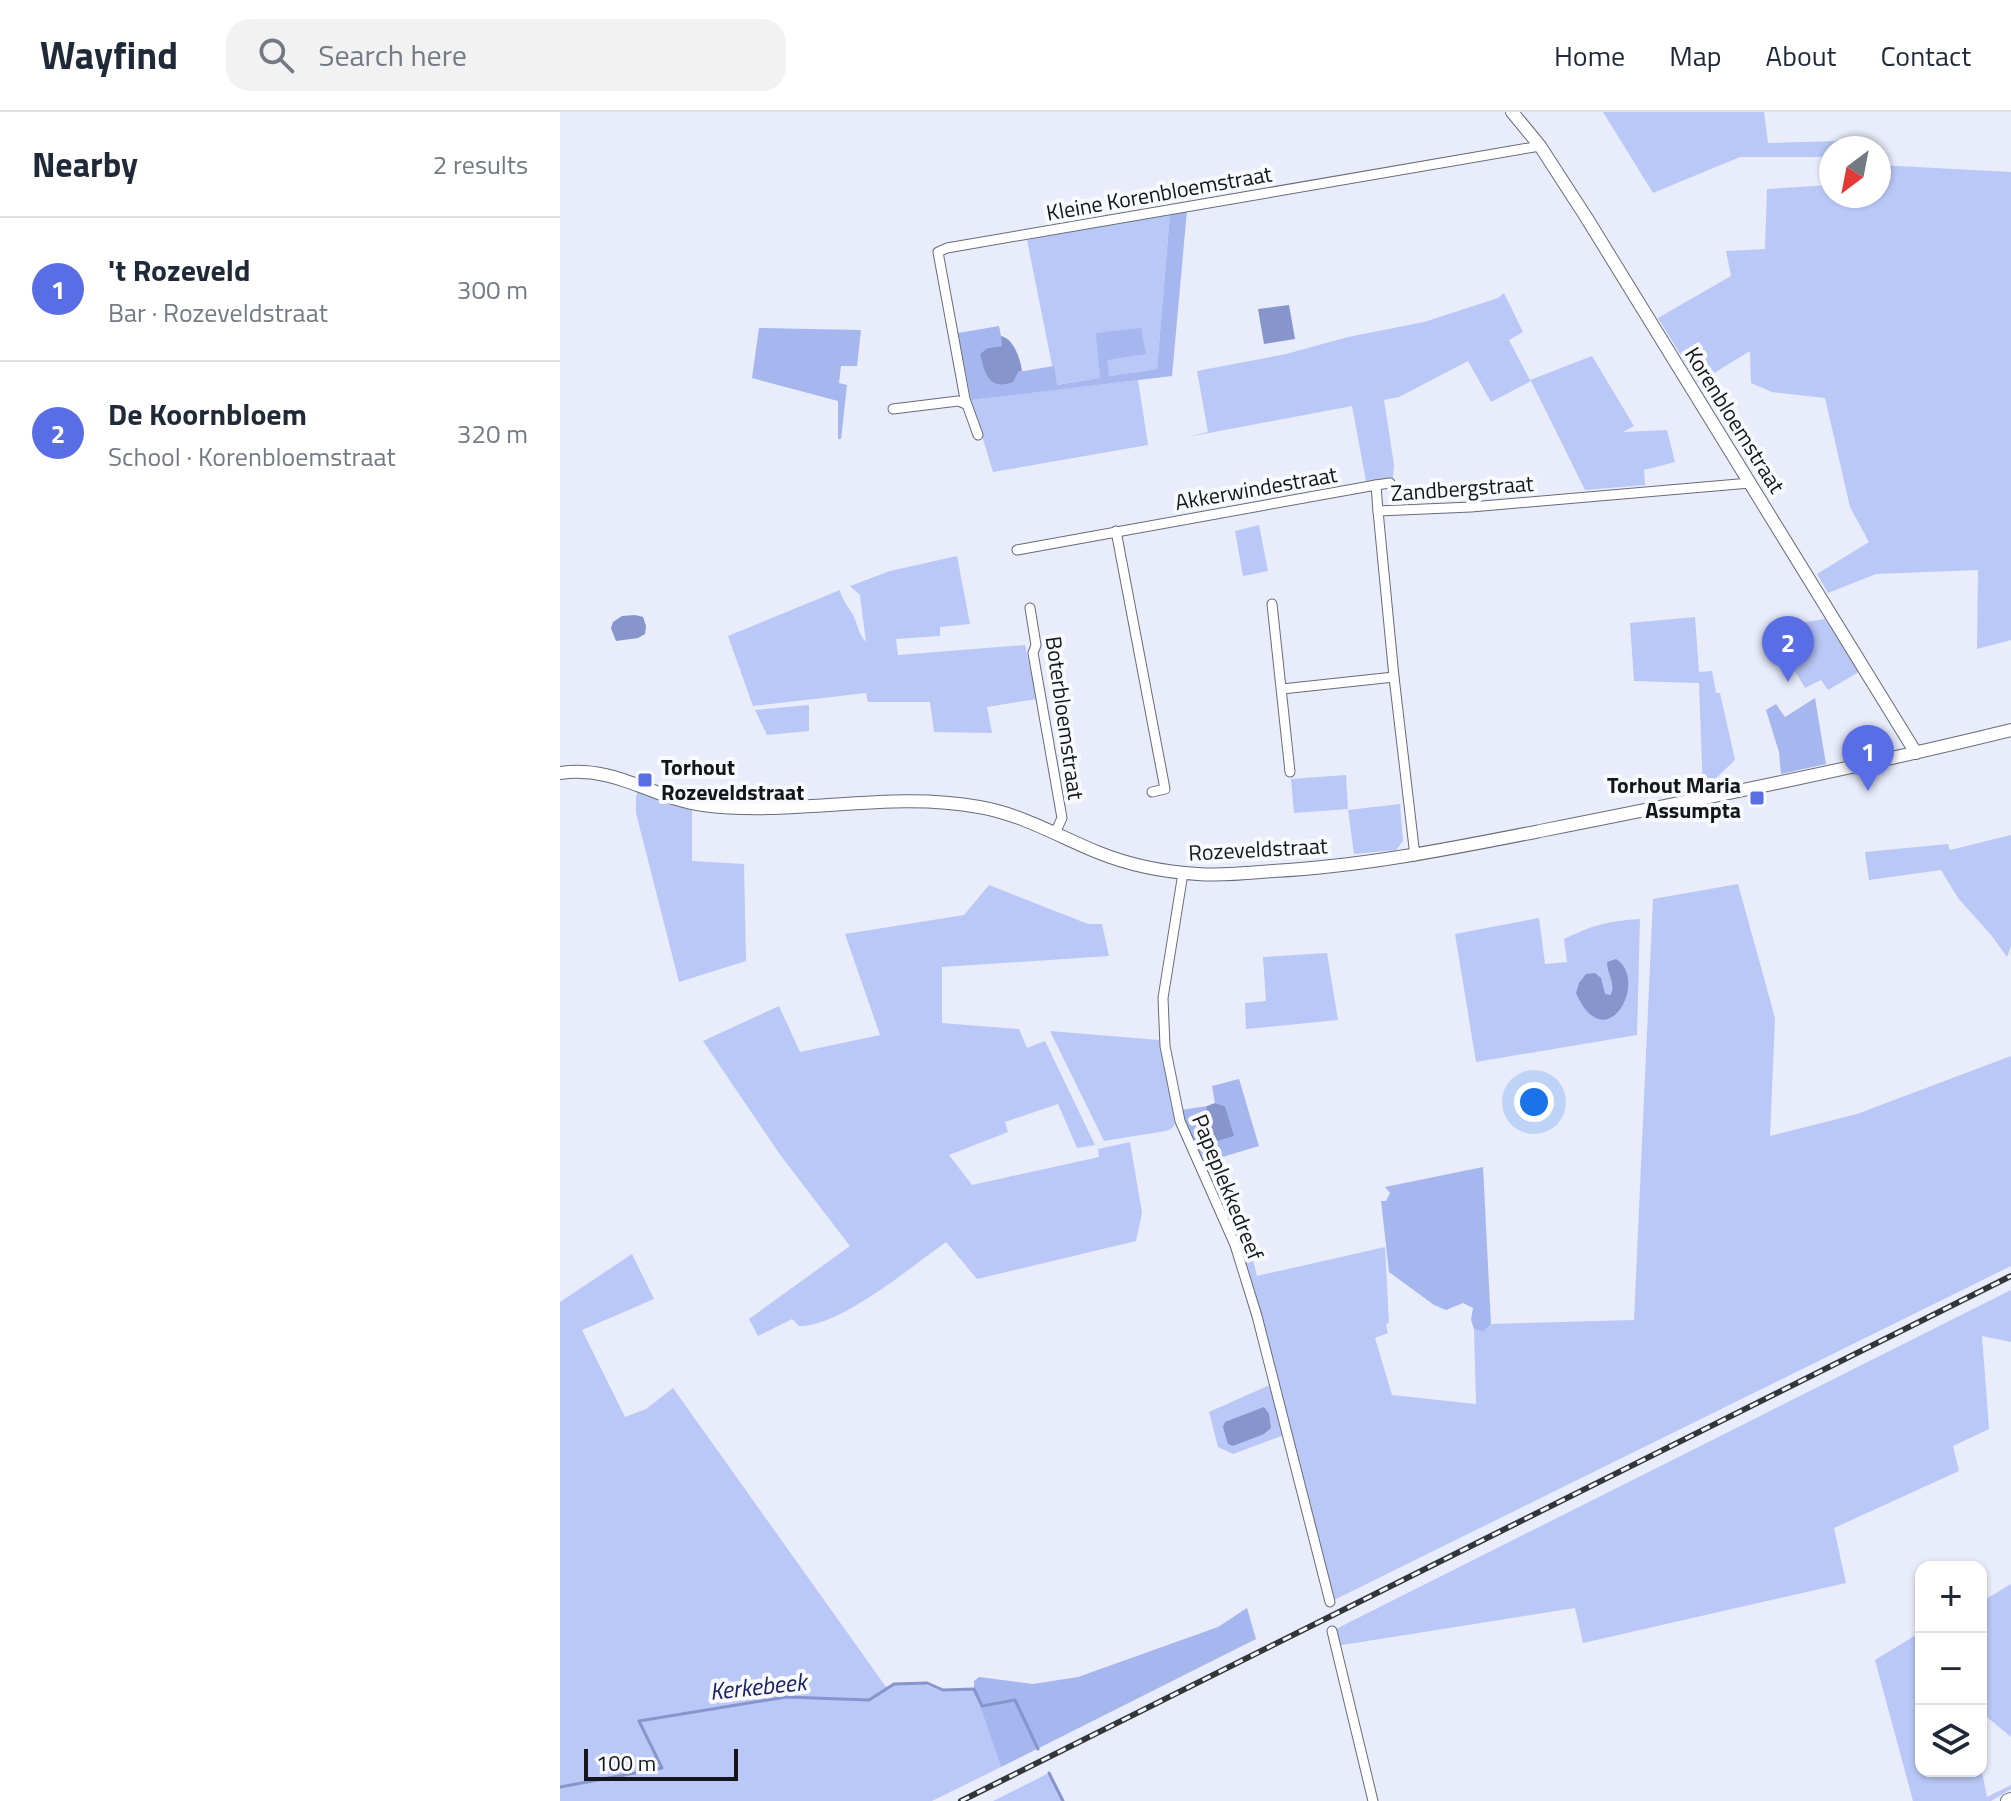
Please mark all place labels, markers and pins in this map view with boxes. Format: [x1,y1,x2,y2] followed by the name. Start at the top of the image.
[1762,616,1814,682] pin: 2
[1842,725,1894,791] pin: 1
[661,750,804,809] place label: Torhout Rozeveldstraat
[1607,768,1741,827] place label: Torhout Maria Assumpta
[636,771,654,789] marker: Torhout Rozeveldstraat
[1748,789,1766,807] marker: Torhout Maria Assumpta

